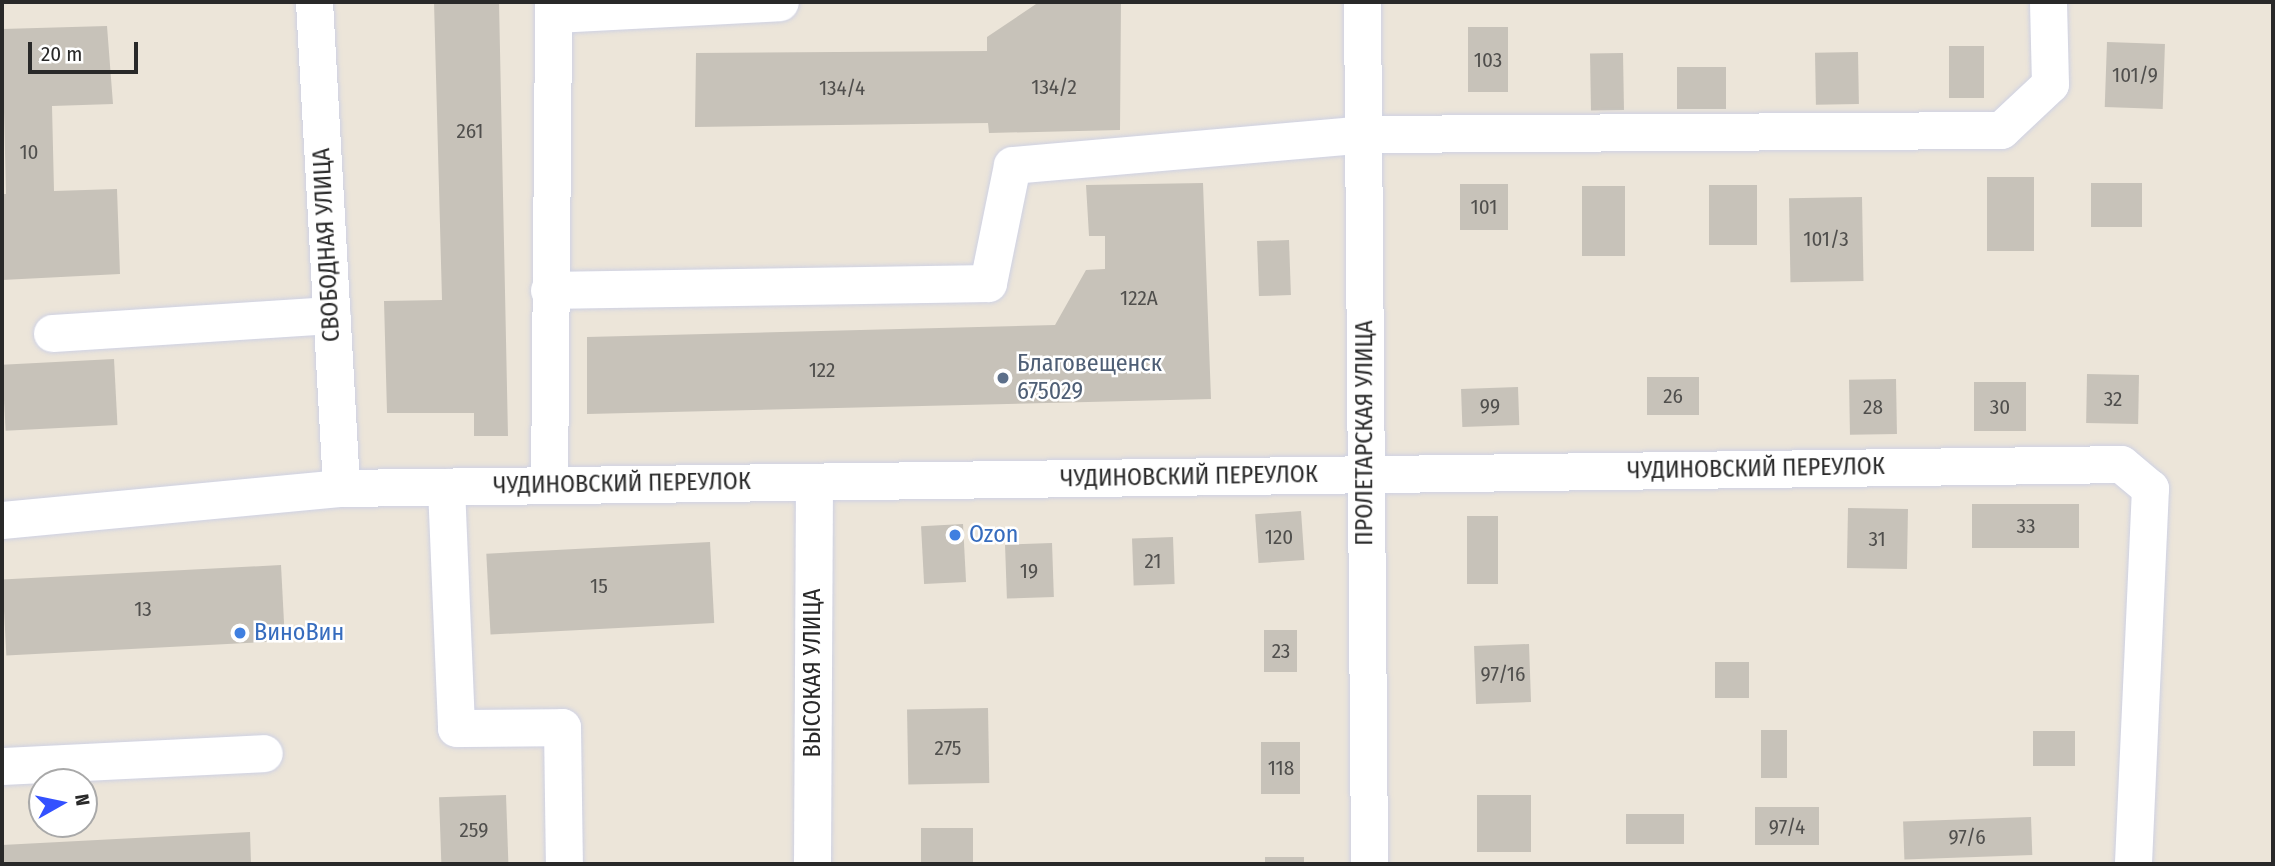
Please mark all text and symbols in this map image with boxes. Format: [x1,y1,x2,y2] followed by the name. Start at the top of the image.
[32,28,142,72] scale bar
[41,41,82,67] text: 20 m
[1474,47,1502,73] house number: 103
[2112,62,2158,88] house number: 101/9
[1031,74,1077,100] house number: 134/2
[819,75,865,101] house number: 134/4
[457,118,483,144] house number: 261
[19,139,39,165] house number: 10
[308,147,346,343] street label: СВОБОДНАЯ УЛИЦА
[1471,194,1497,220] house number: 101
[1803,226,1849,252] house number: 101/3
[1120,285,1158,311] house number: 122А
[1351,320,1379,546] street label: ПРОЛЕТАРСКАЯ УЛИЦА
[1017,350,1162,406] place label: Благовещенск 675029
[809,357,835,383] house number: 122
[995,370,1011,386] marker: Благовещенск 675029
[1663,383,1683,409] house number: 26
[2104,386,2122,412] house number: 32
[1480,393,1500,419] house number: 99
[1863,394,1883,420] house number: 28
[1990,394,2010,420] house number: 30
[1627,452,1885,486] street label: ЧУДИНОВСКИЙ ПЕРЕУЛОК
[1060,460,1318,494] street label: ЧУДИНОВСКИЙ ПЕРЕУЛОК
[493,467,751,501] street label: ЧУДИНОВСКИЙ ПЕРЕУЛОК
[2017,513,2035,539] house number: 33
[969,521,1018,549] place label: Ozon
[1265,524,1293,550] house number: 120
[1868,526,1886,552] house number: 31
[947,527,963,543] marker: Ozon
[1145,548,1161,574] house number: 21
[1020,558,1038,584] house number: 19
[590,573,608,599] house number: 15
[799,589,827,757] street label: ВЫСОКАЯ УЛИЦА
[134,596,152,622] house number: 13
[254,619,344,647] place label: ВиноВин
[232,625,248,641] marker: ВиноВин
[1272,638,1290,664] house number: 23
[1481,661,1525,687] house number: 97/16
[935,735,961,761] house number: 275
[1268,755,1294,781] house number: 118
[28,768,98,838] north arrow
[70,793,95,807] text: N
[1769,814,1805,840] house number: 97/4
[460,817,488,843] house number: 259
[1948,824,1986,850] house number: 97/6

